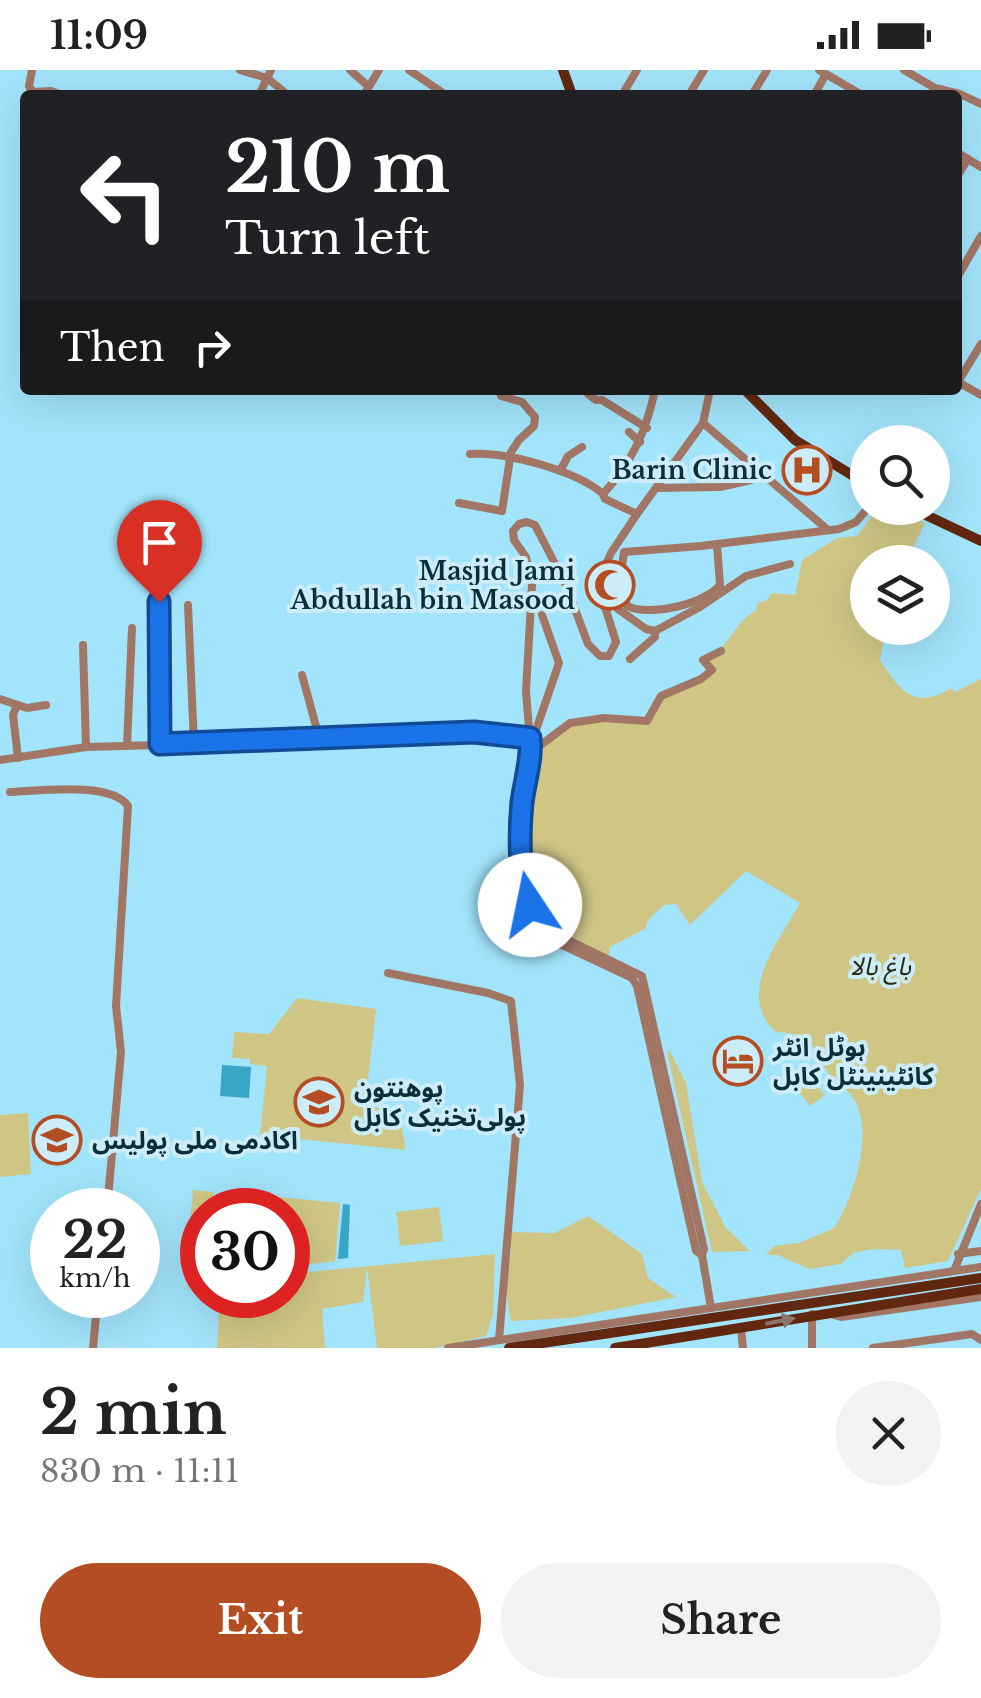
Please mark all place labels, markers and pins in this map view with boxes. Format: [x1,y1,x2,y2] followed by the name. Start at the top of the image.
[781,444,833,496] hospital icon: Barin Clinic
[612,455,772,486] place label: Barin Clinic
[117,500,202,603] pin
[290,556,575,616] place label: Masjid Jami Abdullah bin Masood
[584,559,636,611] mosque icon: Masjid Jami Abdullah bin Masood
[772,1032,934,1092] place label: ہوٹل انٹر کانٹینینٹل کابل
[712,1035,764,1087] hotel icon: ہوٹل انٹر کانٹینینٹل کابل
[354,1073,526,1134] place label: پوهنتون پولی‌تخنیک کابل
[293,1076,345,1128] school or university icon: پوهنتون پولی‌تخنیک کابل
[31,1114,83,1166] school or university icon: اکادمی ملی پولیس
[92,1125,298,1157] place label: اکادمی ملی پولیس

